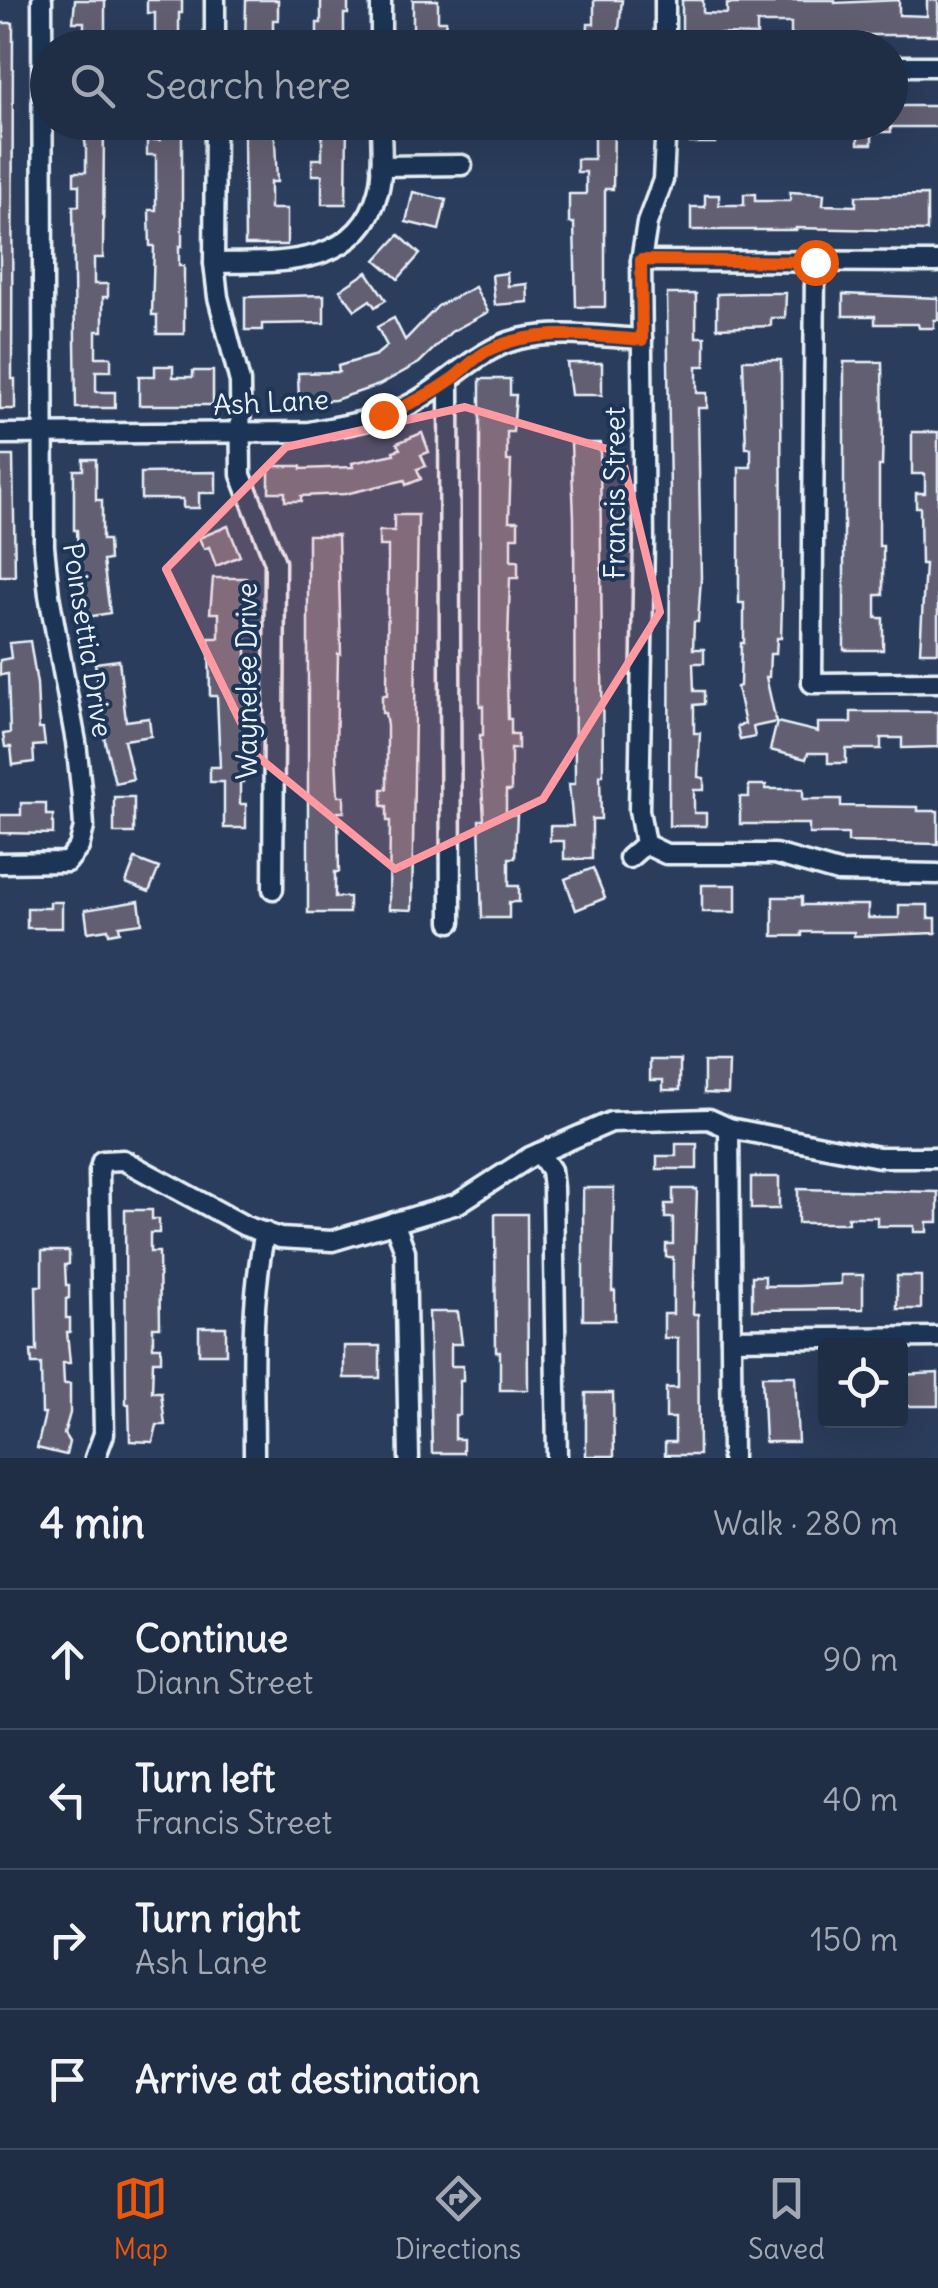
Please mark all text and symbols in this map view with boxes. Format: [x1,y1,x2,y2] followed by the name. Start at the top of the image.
[30,30,908,140] search box
[65,58,120,113] icon: search
[145,62,351,109] text: Search here
[793,240,839,286] route start
[212,381,330,423] street label: Ash Lane
[361,393,407,439] route end
[597,407,633,579] street label: Francis Street
[55,540,121,740] street label: Poinsettia Drive
[229,583,265,779] street label: Waynelee Drive
[818,1338,908,1428] map controls
[818,1338,908,1428] button: locate
[40,1497,145,1549] text: 4 min
[713,1503,898,1544] text: Walk · 280 m
[135,1615,288,1662] text: Continue
[40,1632,95,1687] icon: ahead
[823,1639,898,1680] text: 90 m
[135,1662,313,1703] text: Diann Street
[135,1755,275,1802] text: Turn left
[40,1772,95,1827] icon: left
[823,1779,898,1820] text: 40 m
[135,1802,332,1843] text: Francis Street
[135,1895,301,1942] text: Turn right
[40,1912,95,1967] icon: right
[810,1919,898,1960] text: 150 m
[135,1942,267,1983] text: Ash Lane
[40,2052,95,2107] icon: arrive
[135,2056,480,2103] text: Arrive at destination
[113,2171,168,2267] tab: Map
[395,2171,521,2267] tab: Directions
[748,2171,825,2267] tab: Saved

